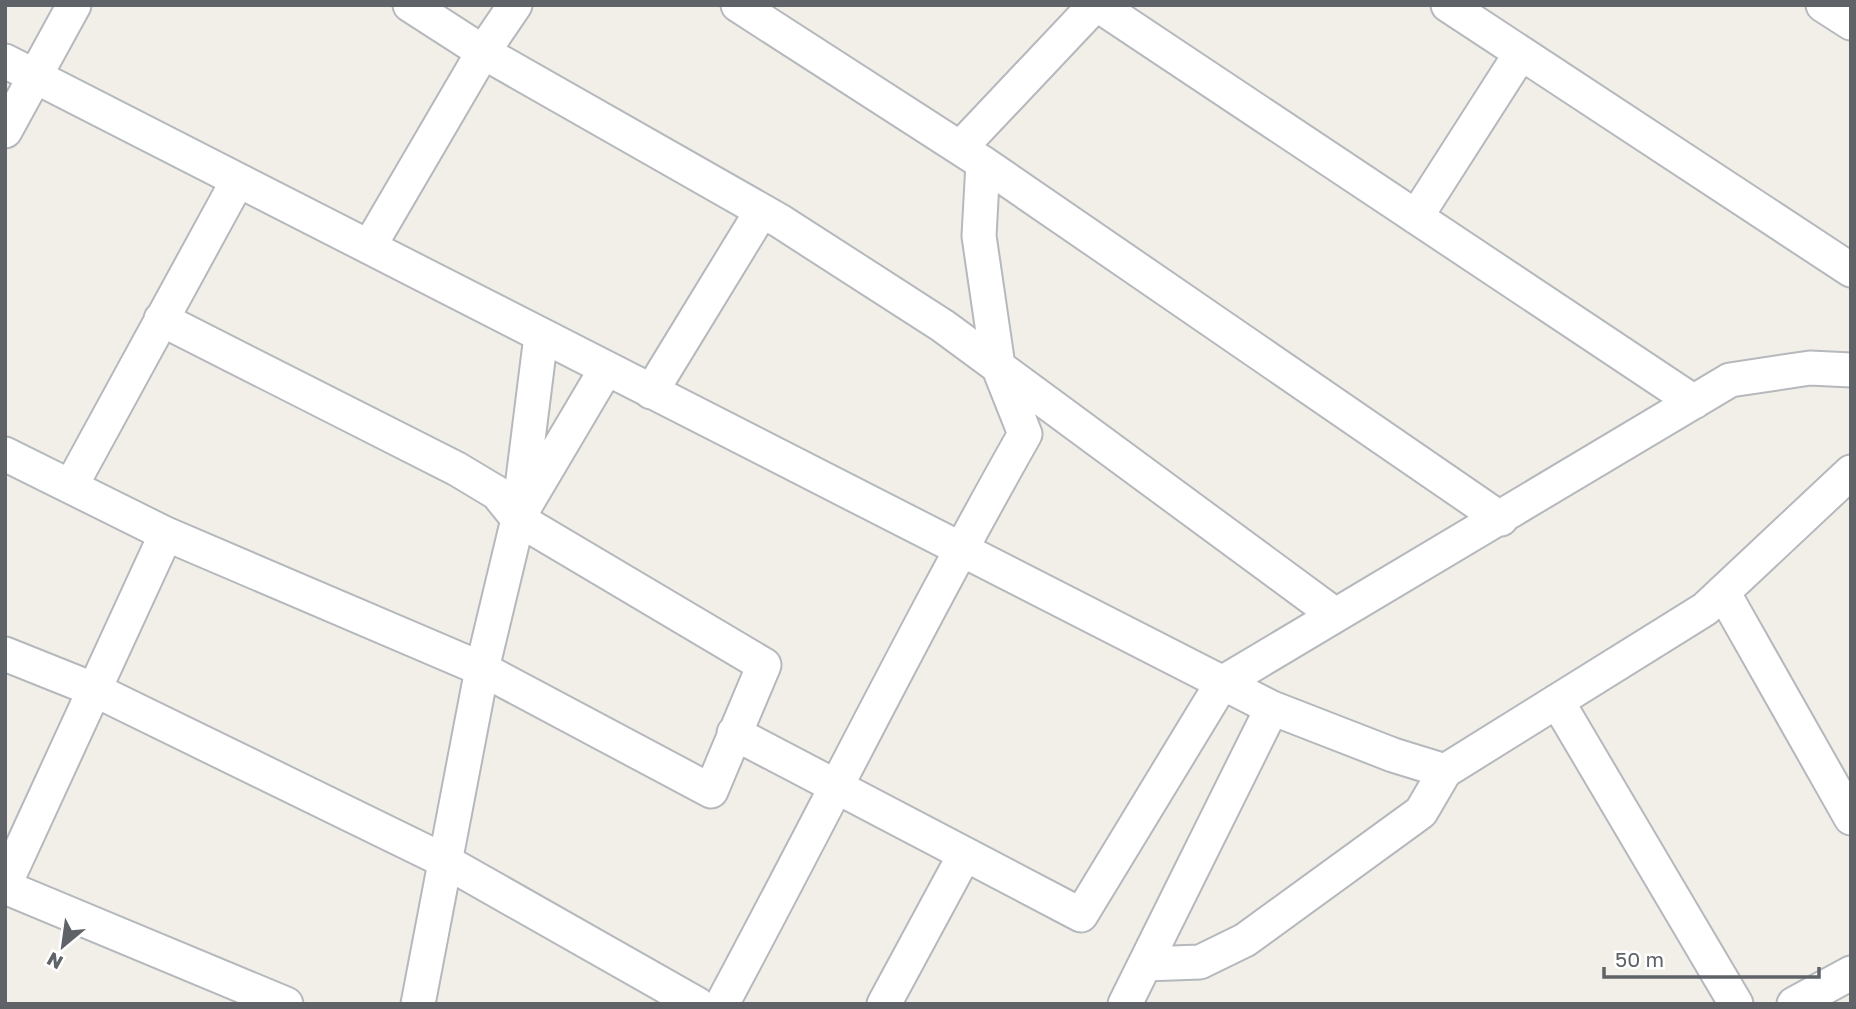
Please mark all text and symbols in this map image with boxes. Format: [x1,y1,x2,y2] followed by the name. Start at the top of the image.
[28,911,98,981] north arrow
[1604,936,1819,980] scale bar
[1615,946,1664,972] text: 50 m
[43,948,66,975] text: N

